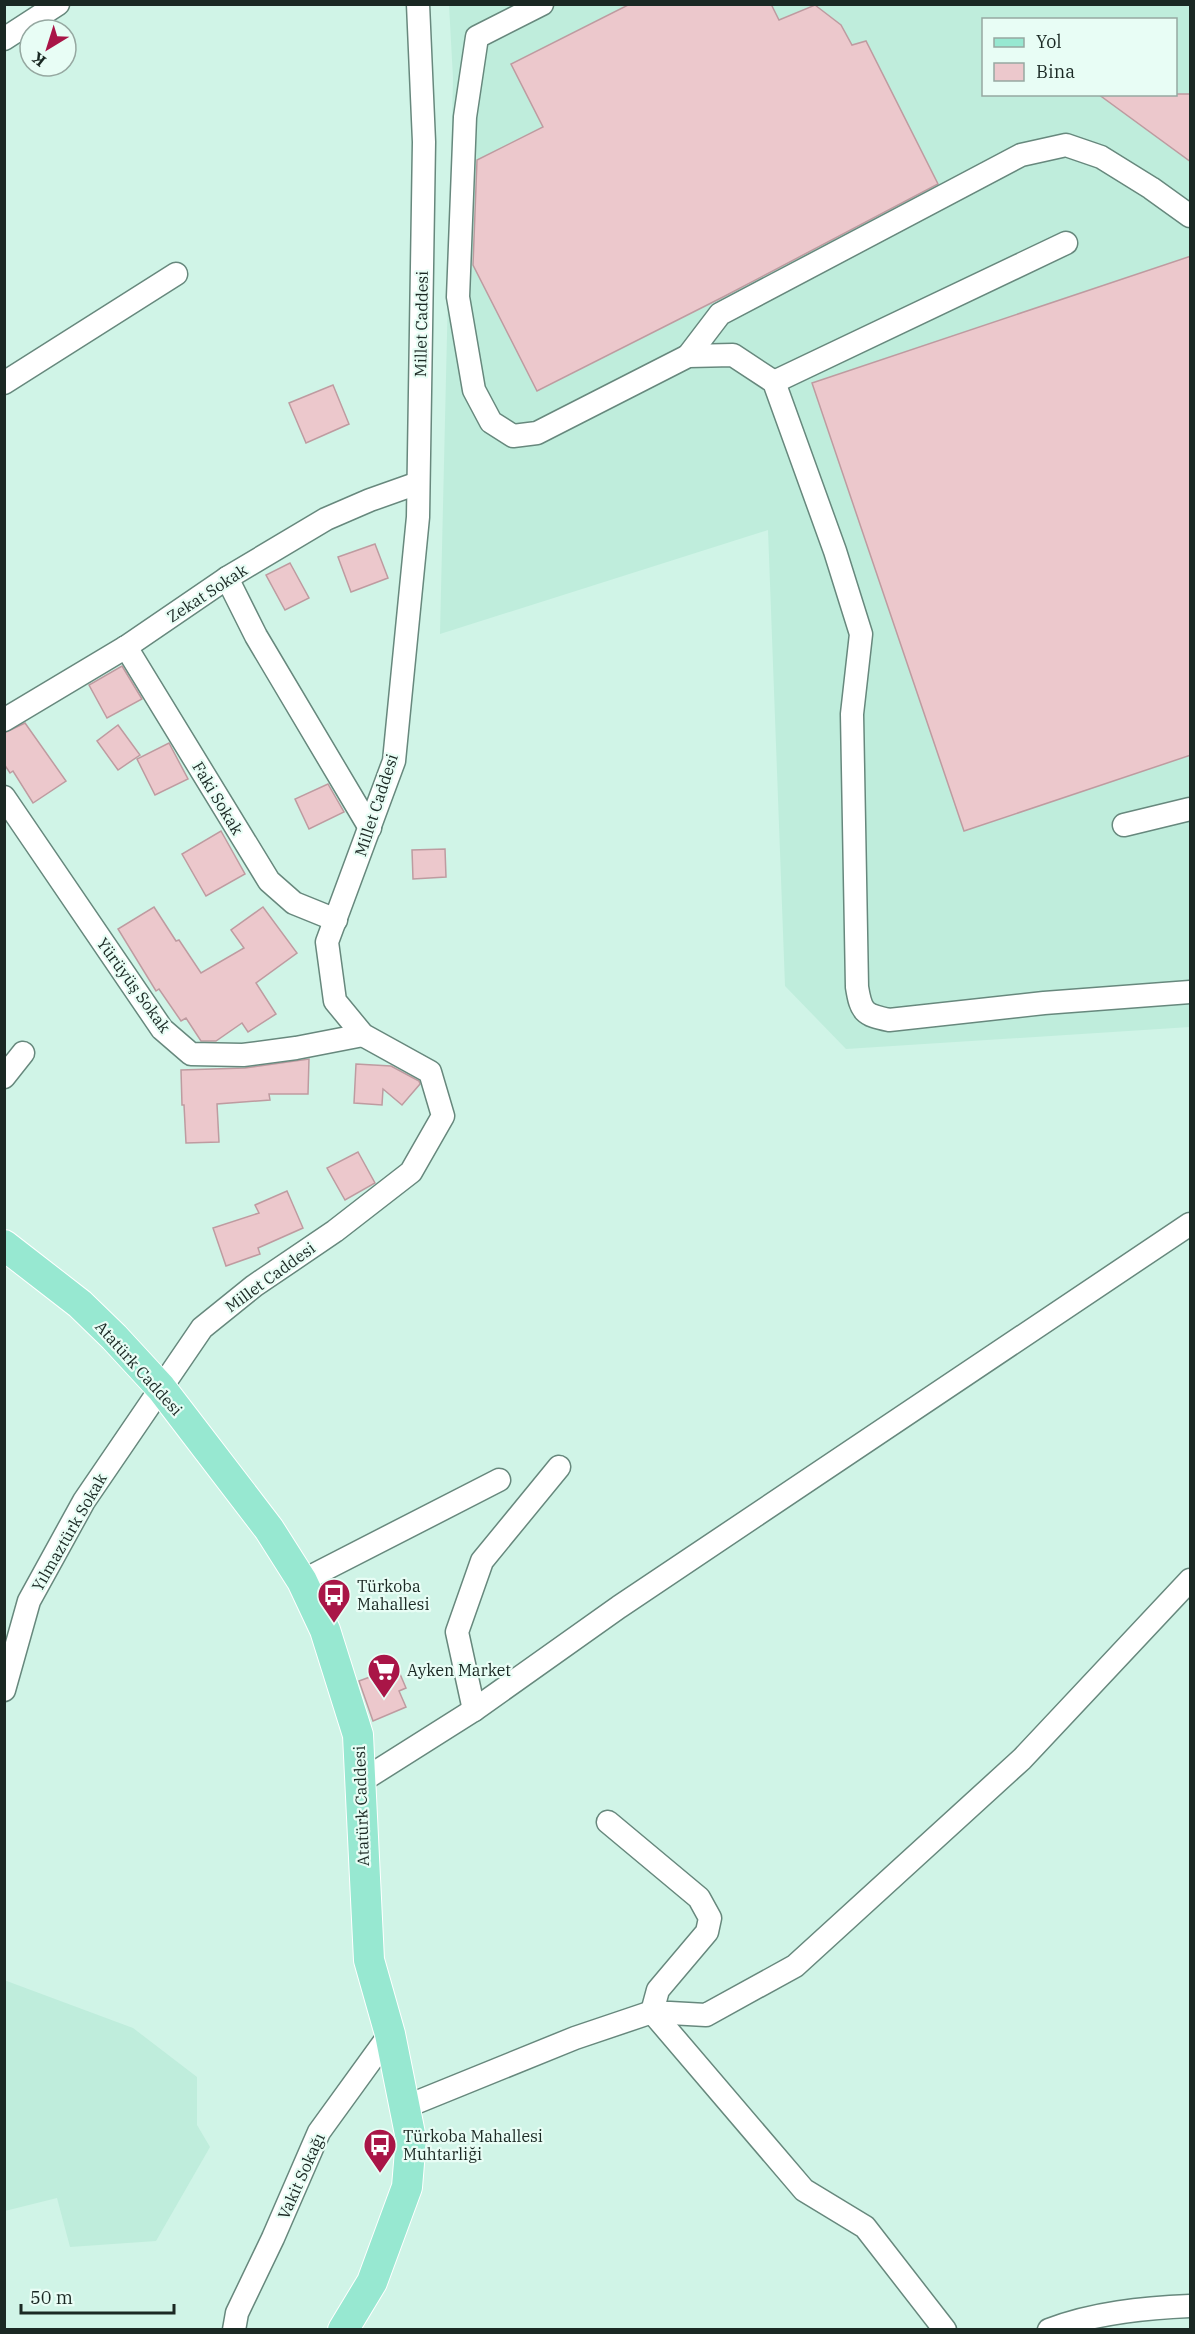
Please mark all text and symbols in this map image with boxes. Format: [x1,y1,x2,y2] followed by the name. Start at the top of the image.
[18,18,78,78] north arrow
[982,18,1177,96] legend
[1036,30,1062,53] text: Yol
[27,48,50,71] text: K
[1036,60,1075,83] text: Bina
[410,271,432,377] street label: Millet Caddesi
[163,559,252,626] street label: Zekat Sokak
[350,751,402,859] street label: Millet Caddesi
[188,758,248,839] street label: Faki Sokak
[93,934,176,1037] street label: Yürüyüş Sokak
[221,1238,319,1316] street label: Millet Caddesi
[91,1317,187,1419] street label: Atatürk Caddesi
[27,1469,111,1595] street label: Yılmaztürk Sokak
[357,1576,429,1614] place label: Türkoba Mahallesi
[316,1577,352,1624] bus stop icon: Türkoba Mahallesi
[366,1652,402,1699] supermarket icon: Ayken Market
[407,1660,511,1680] place label: Ayken Market
[349,1745,373,1867] street label: Atatürk Caddesi
[403,2126,543,2164] place label: Türkoba Mahallesi Muhtarliği
[362,2127,398,2174] bus stop icon: Türkoba Mahallesi Muhtarliği
[273,2130,329,2222] street label: Vakit Sokağı
[21,2277,174,2315] scale bar
[30,2286,73,2309] text: 50 m

